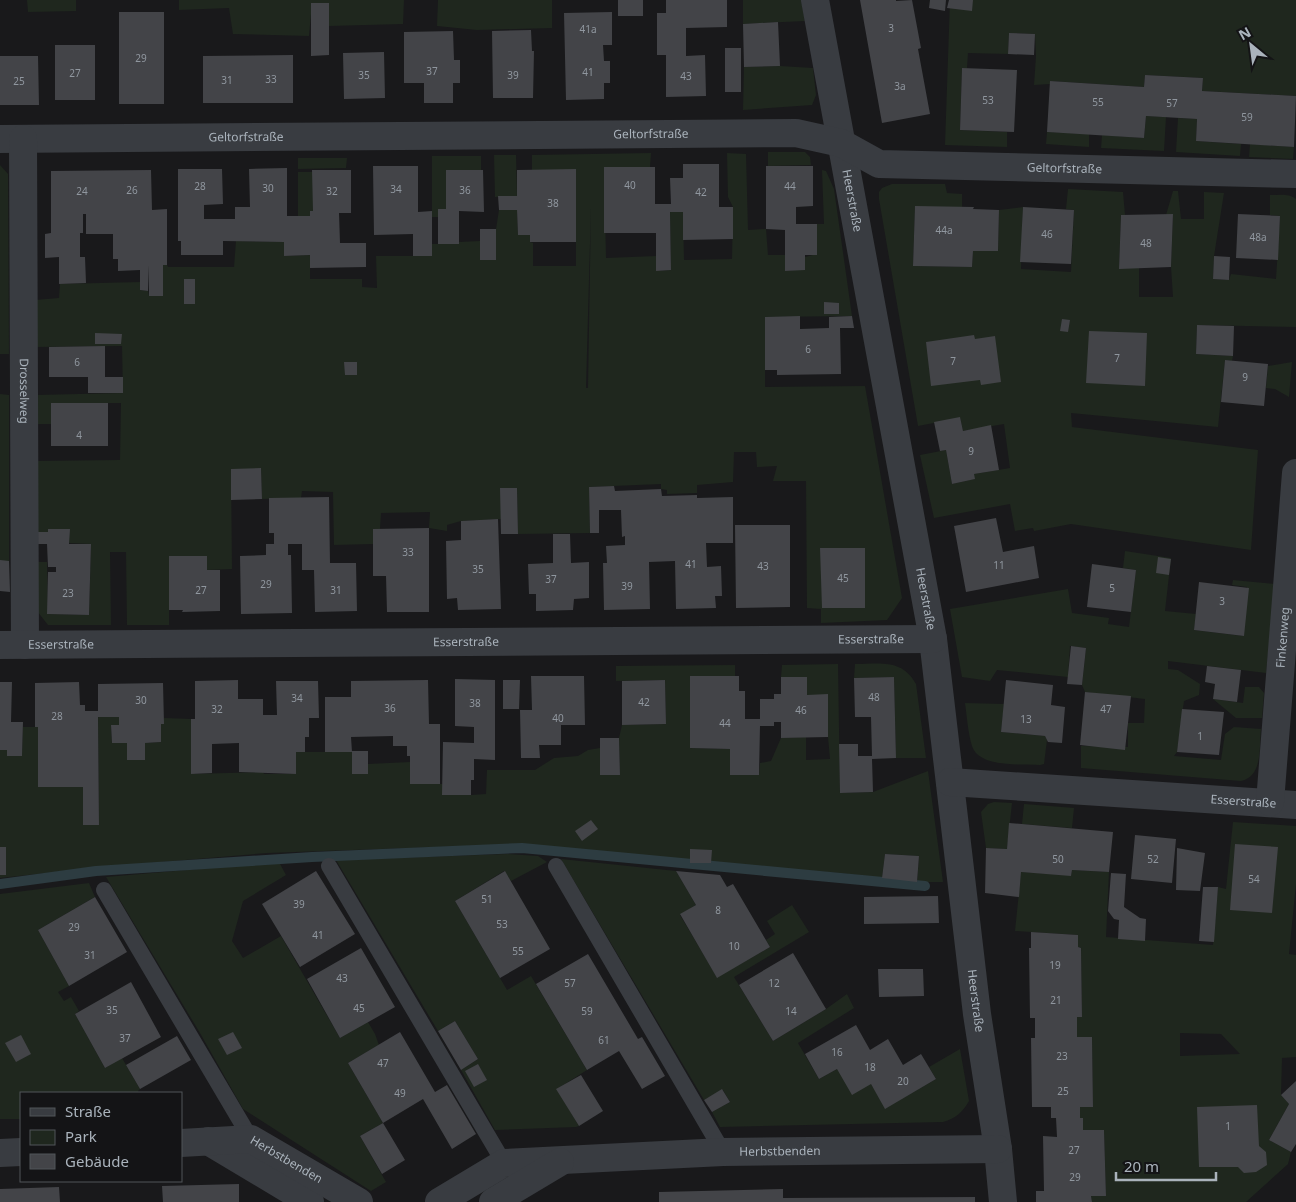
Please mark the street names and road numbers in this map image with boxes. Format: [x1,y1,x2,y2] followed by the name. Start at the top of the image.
[613,125,689,142] street label: Geltorfstraße
[208,128,284,145] street label: Geltorfstraße
[1027,159,1102,177] street label: Geltorfstraße
[838,168,867,233] street label: Heerstraße
[16,358,33,424] street label: Drosselweg
[912,566,940,632] street label: Heerstraße
[1272,606,1293,669] street label: Finkenweg
[838,630,904,648] street label: Esserstraße
[433,633,499,650] street label: Esserstraße
[28,635,94,653] street label: Esserstraße
[1210,790,1277,812] street label: Esserstraße
[964,968,989,1034] street label: Heerstraße
[247,1131,326,1187] street label: Herbstbenden
[739,1142,821,1160] street label: Herbstbenden

